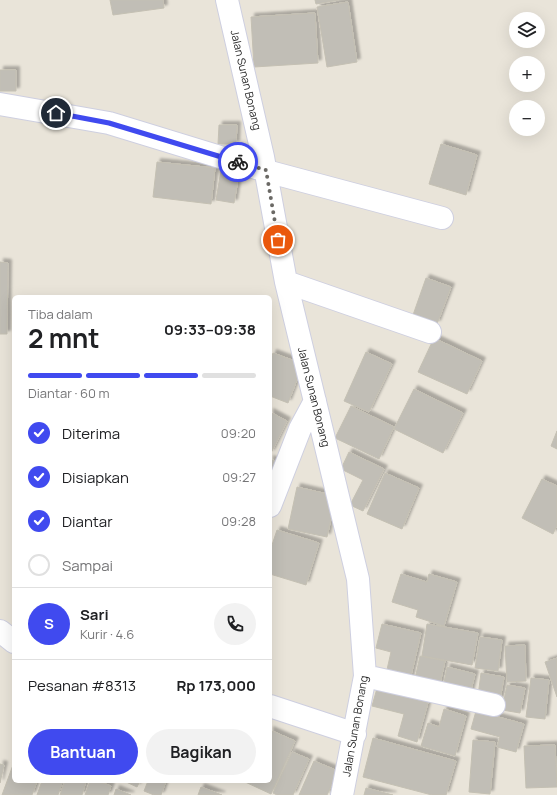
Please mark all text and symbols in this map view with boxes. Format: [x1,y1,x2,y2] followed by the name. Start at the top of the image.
[509,12,545,136] map controls
[509,12,545,48] button: layers
[228,28,265,131] street label: Jalan Sunan Bonang
[509,56,545,92] button: +
[39,96,73,130] pin
[509,100,545,136] button: −
[45,102,67,124] icon: home
[218,142,258,182] courier
[227,151,249,173] icon: bike
[261,223,295,257] pin
[267,229,289,251] icon: bag
[28,305,93,323] text: Tiba dalam
[164,319,256,340] text: 09:33–09:38
[28,320,100,356] text: 2 mnt
[295,345,334,448] street label: Jalan Sunan Bonang
[28,384,110,402] text: Diantar · 60 m
[28,422,50,444] icon: check
[62,423,120,444] text: Diterima
[221,424,256,442] text: 09:20
[28,466,50,488] icon: check
[62,467,129,488] text: Disiapkan
[222,468,256,486] text: 09:27
[28,510,50,532] icon: check
[62,511,113,532] text: Diantar
[221,512,256,530] text: 09:28
[62,555,113,576] text: Sampai
[214,603,256,645] button: phone
[80,604,109,625] text: Sari
[44,613,54,634] text: S
[80,625,134,643] text: Kurir · 4.6
[338,674,371,778] street label: Jalan Sunan Bonang
[28,675,136,696] text: Pesanan #8313
[176,675,256,696] text: Rp 173,000
[28,729,138,775] button: Bantuan
[146,729,256,775] button: Bagikan

